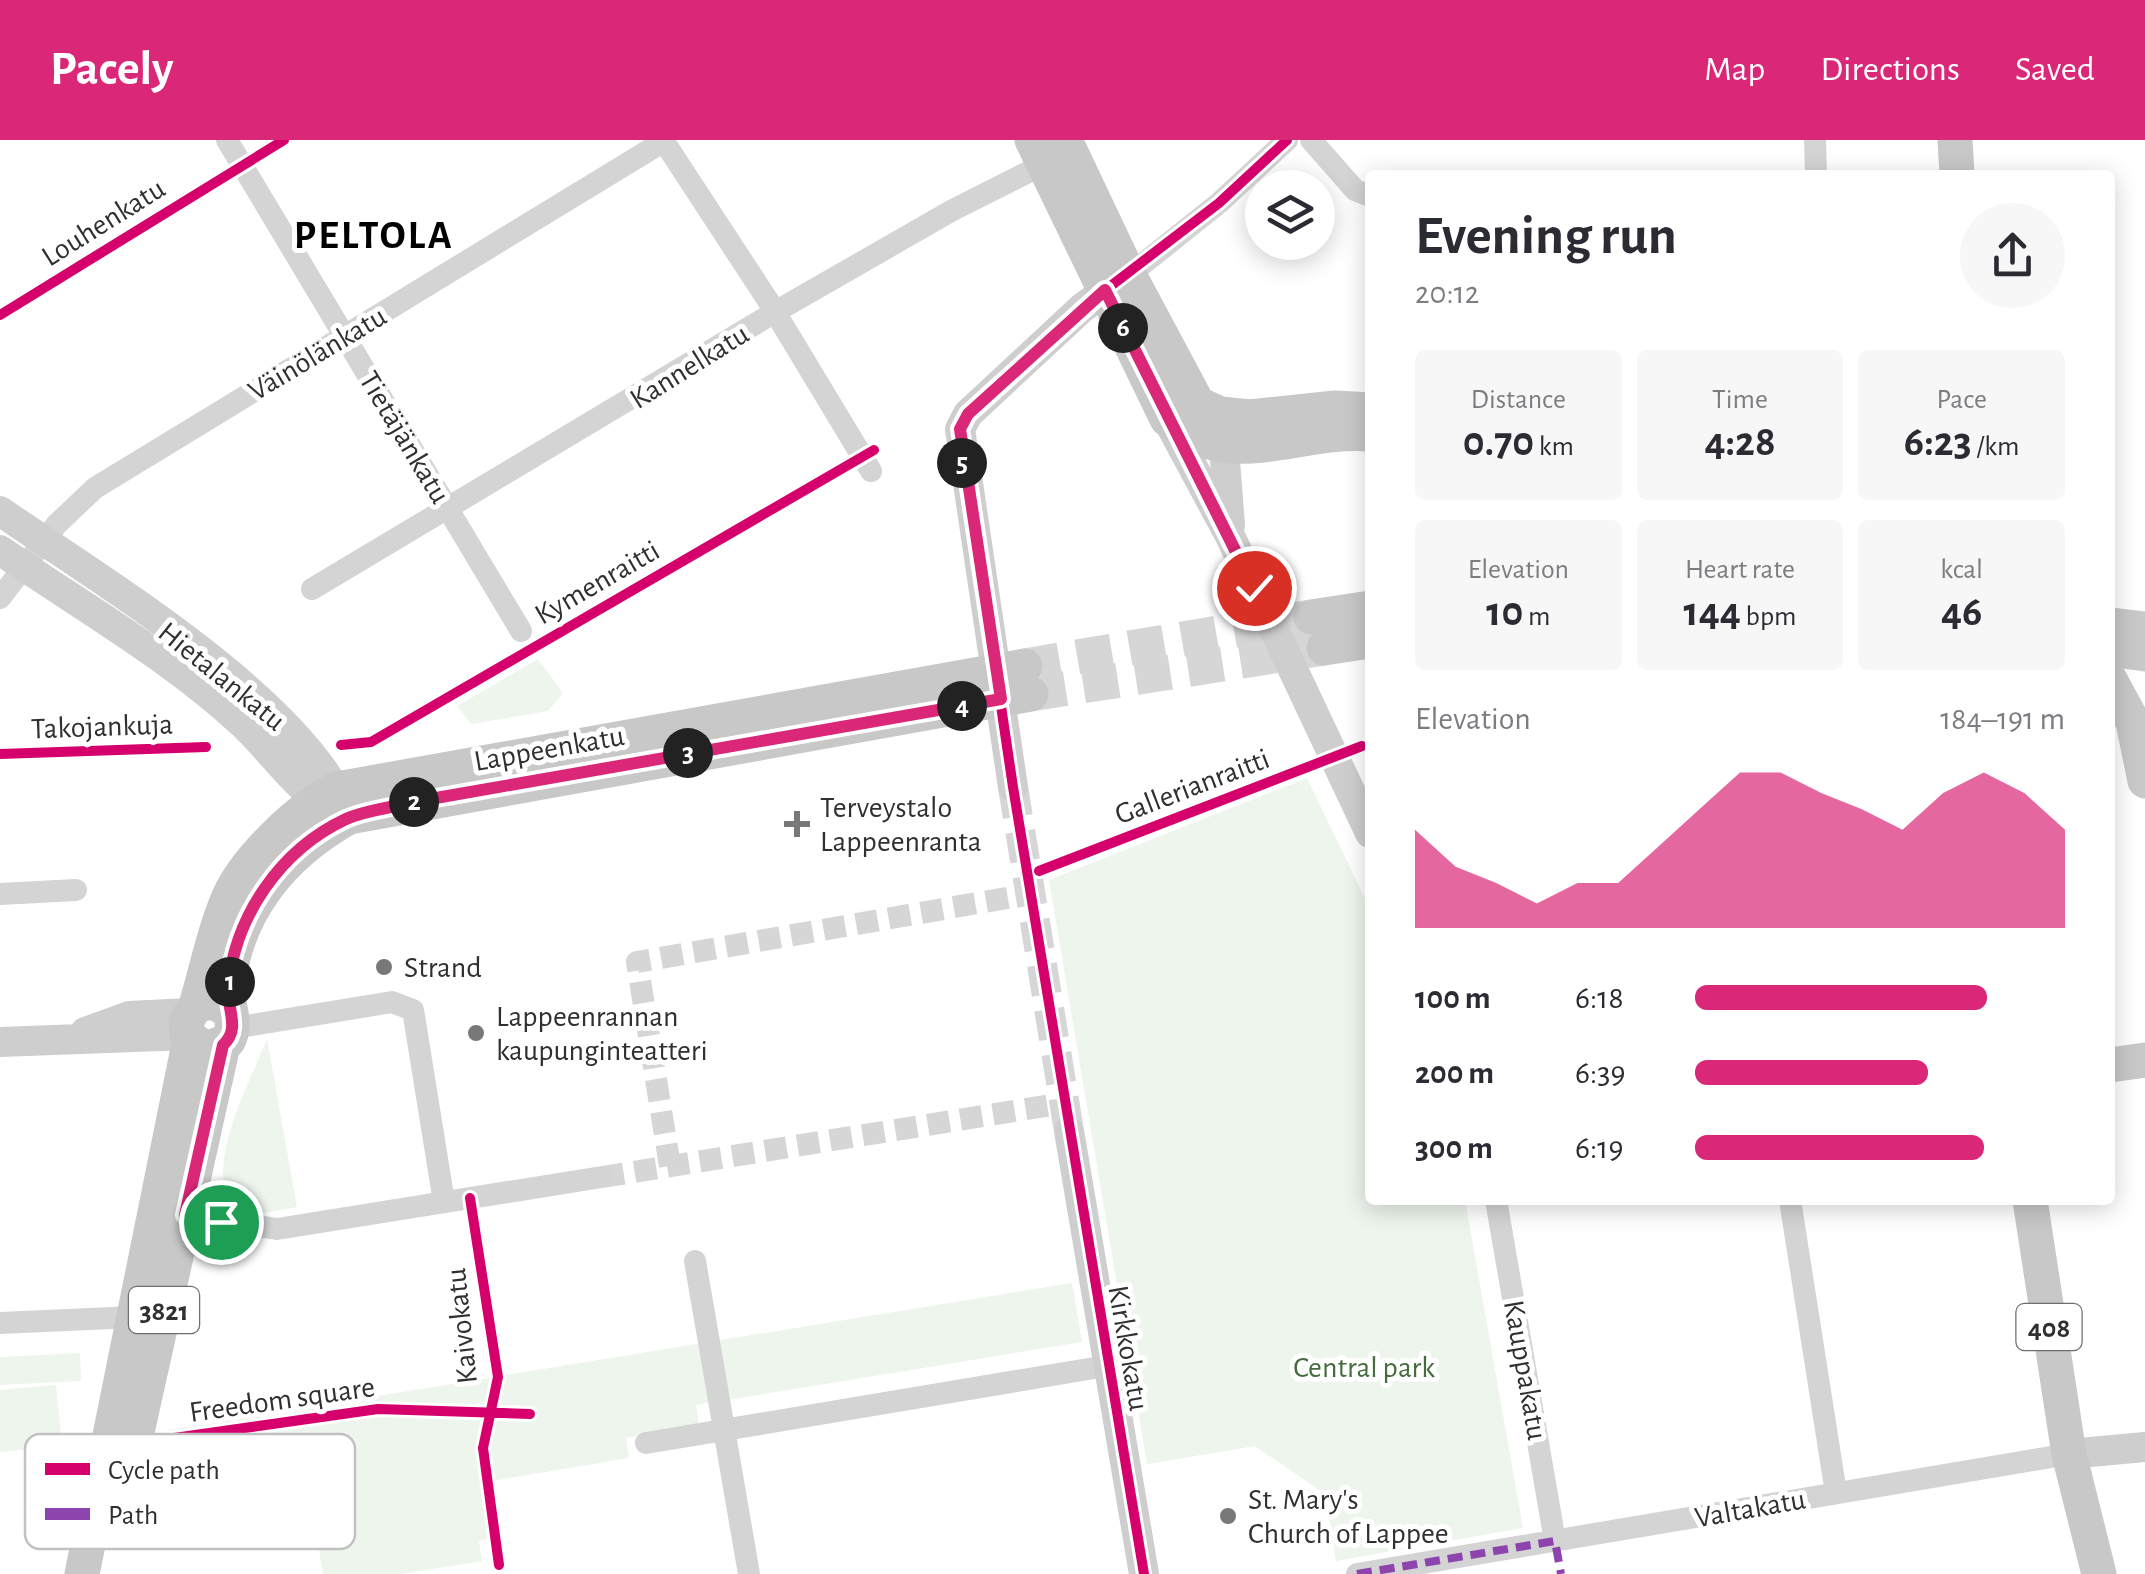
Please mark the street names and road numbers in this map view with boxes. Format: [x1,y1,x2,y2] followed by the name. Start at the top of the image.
[37,173,170,272] street label: Louhenkatu
[243,301,392,407] street label: Väinölänkatu
[625,319,754,415] street label: Kannelkatu
[353,366,455,509] street label: Tietäjänkatu
[530,535,665,630] street label: Kymenraitti
[152,617,290,737] street label: Hietalankatu
[30,710,174,744] street label: Takojankuja
[472,721,627,777] street label: Lappeenkatu
[1111,744,1274,830] street label: Gallerianraitti
[441,1267,483,1385] street label: Kaivokatu
[1102,1283,1154,1413] street label: Kirkkokatu
[129,1287,199,1333] road number: 3821
[1498,1298,1552,1442] street label: Kauppakatu
[2016,1304,2082,1350] road number: 408
[188,1372,377,1428] street label: Freedom square
[1693,1485,1808,1533] street label: Valtakatu

